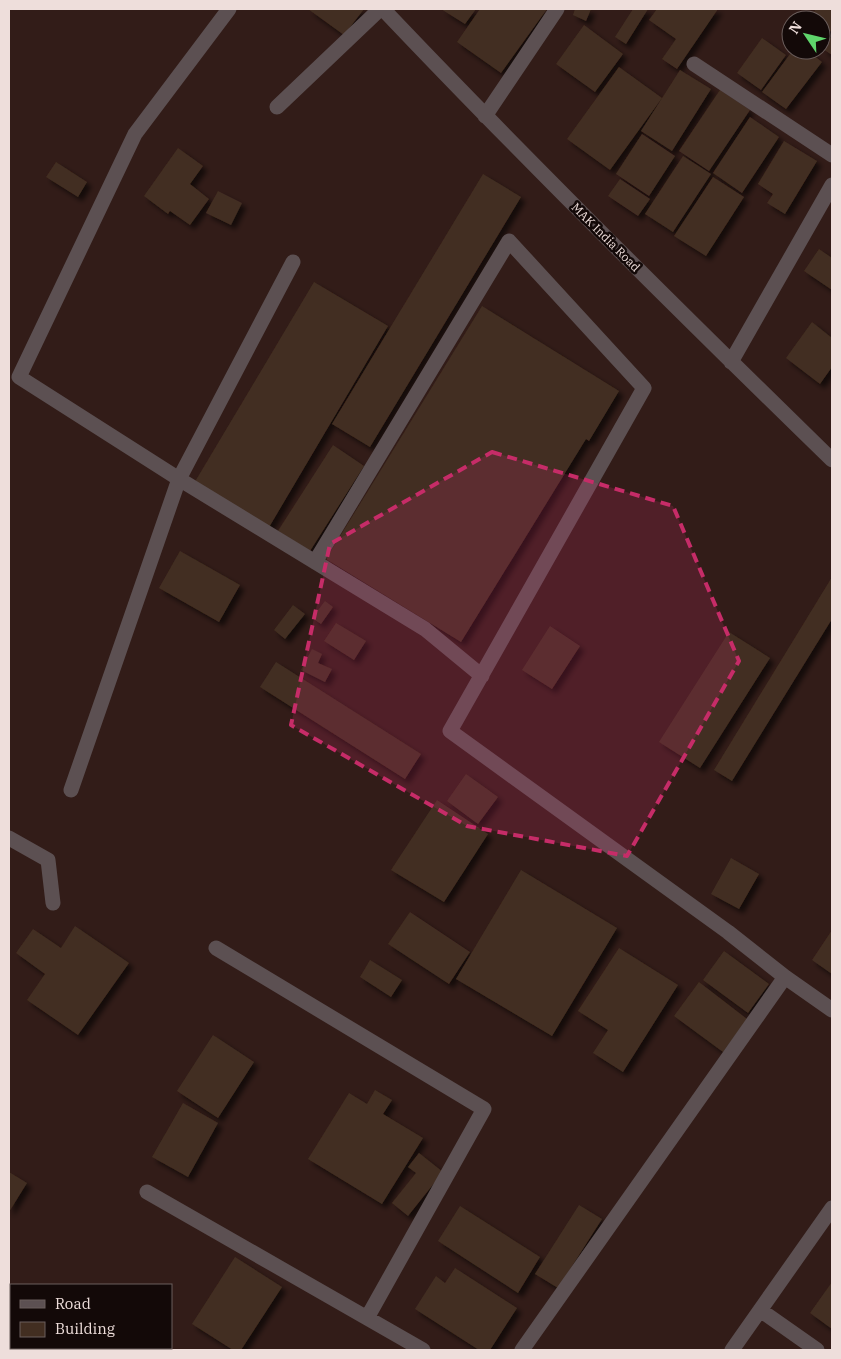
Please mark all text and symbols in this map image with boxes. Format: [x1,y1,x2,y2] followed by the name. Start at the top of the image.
[781,10,831,60] north arrow
[785,18,806,37] text: N
[569,200,643,274] street label: MAK India Road
[10,1284,172,1349] legend
[55,1294,91,1313] text: Road
[55,1319,115,1338] text: Building

